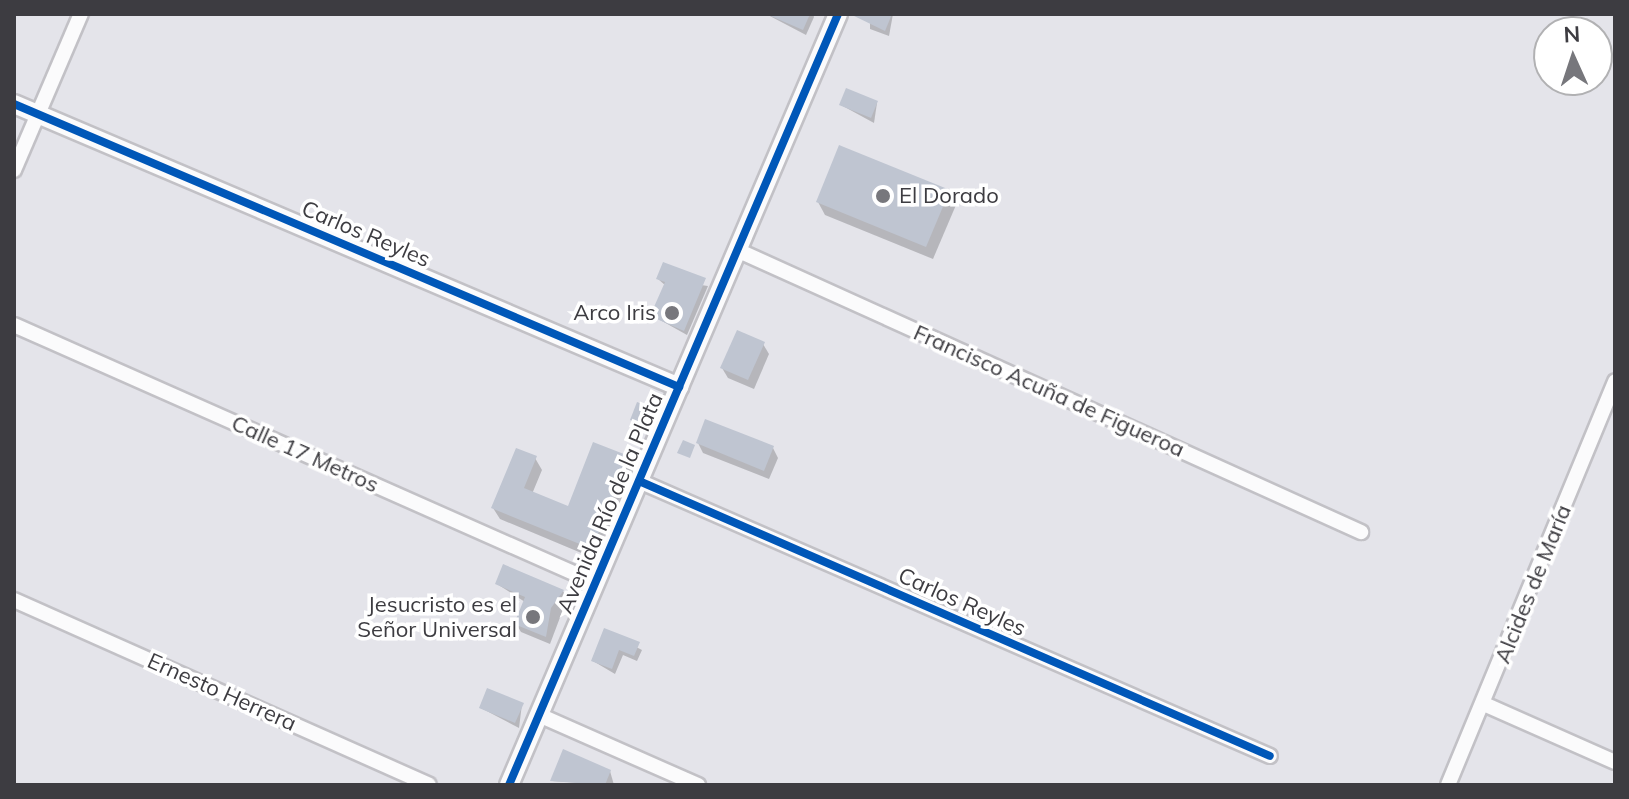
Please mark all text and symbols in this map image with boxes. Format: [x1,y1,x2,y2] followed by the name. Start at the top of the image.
[1533,16,1613,96] north arrow
[1563,20,1581,48] text: N
[899,183,999,209] place label: El Dorado
[874,187,892,205] marker: El Dorado
[298,195,434,273] street label: Carlos Reyles
[573,300,656,326] place label: Arco Iris
[663,304,681,322] marker: Arco Iris
[910,319,1188,463] street label: Francisco Acuña de Figueroa
[552,389,668,617] street label: Avenida Río de la Plata
[227,410,383,498] street label: Calle 17 Metros
[1489,501,1577,667] street label: Alcides de María
[894,562,1030,642] street label: Carlos Reyles
[357,591,517,642] place label: Jesucristo es el Señor Universal
[524,608,542,626] marker: Jesucristo es el Señor Universal
[143,647,301,737] street label: Ernesto Herrera

